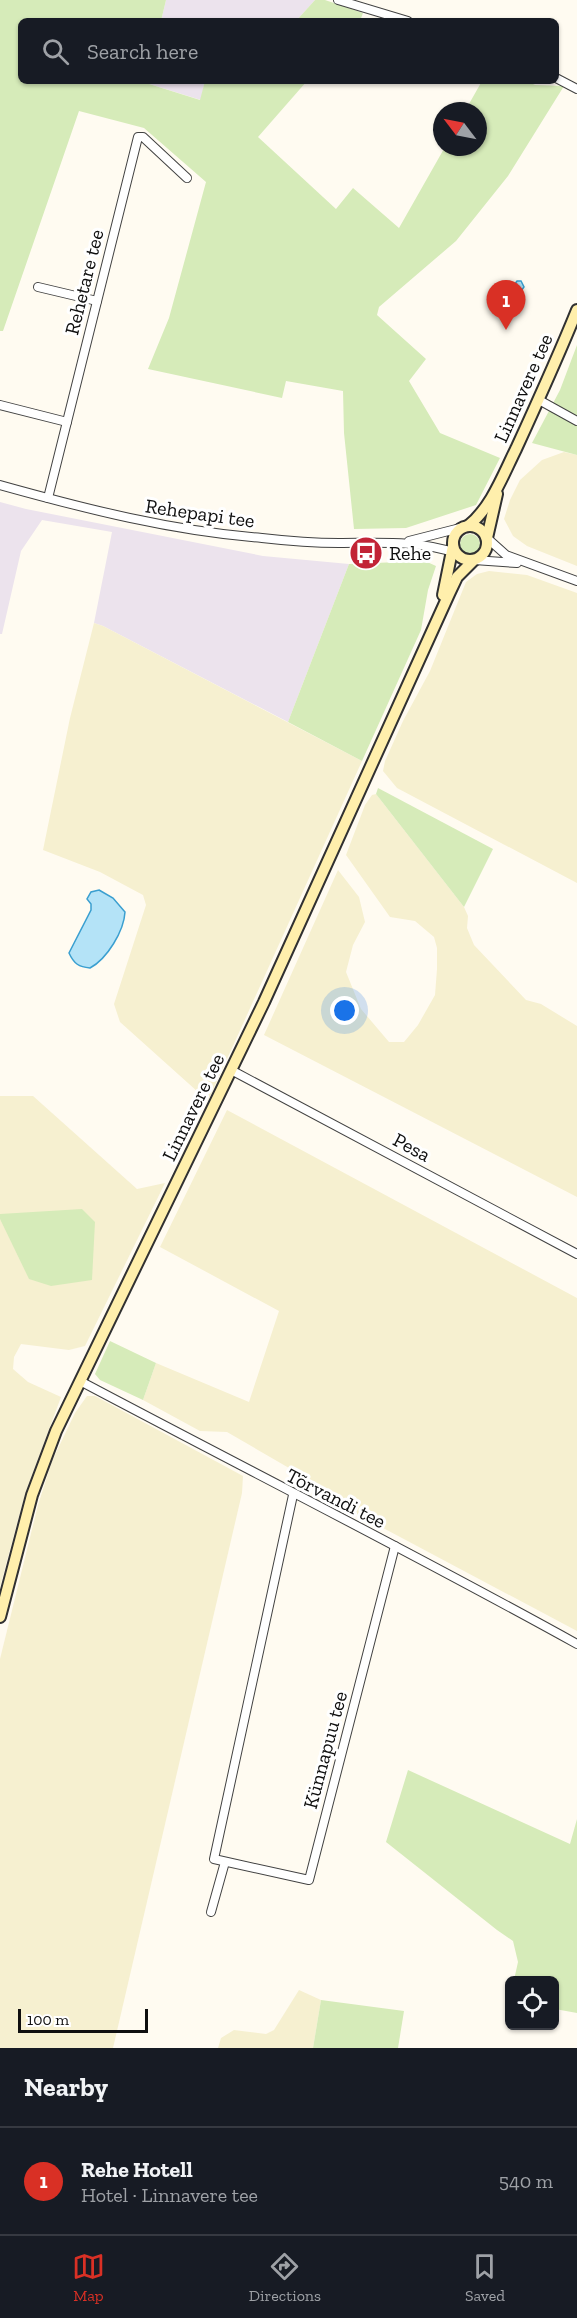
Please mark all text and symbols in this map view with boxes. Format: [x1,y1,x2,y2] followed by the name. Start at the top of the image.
[18,18,559,84] search box
[39,35,72,68] icon: search
[87,38,198,65] text: Search here
[433,102,487,156] north arrow
[59,227,109,337] street label: Rehetare tee
[486,280,526,330] pin: 1
[488,330,558,446] street label: Linnavere tee
[144,493,256,533] street label: Rehepapi tee
[348,535,384,571] bus stop icon: Rehe
[389,541,431,565] place label: Rehe
[330,996,359,1025] your location
[157,1049,229,1165] street label: Linnavere tee
[389,1127,435,1167] street label: Pesa
[282,1463,390,1533] street label: Tõrvandi tee
[298,1689,352,1811] street label: Künnapuu tee
[505,1976,559,2030] map controls
[505,1976,559,2030] button: locate
[18,2006,148,2034] scale bar
[27,2010,69,2029] text: 100 m
[24,2071,108,2103] text: Nearby
[81,2156,193,2183] text: Rehe Hotell
[39,2169,48,2193] text: 1
[499,2169,553,2193] text: 540 m
[81,2183,258,2207] text: Hotel · Linnavere tee
[72,2250,105,2305] tab: Map
[249,2250,321,2305] tab: Directions
[465,2250,505,2305] tab: Saved

